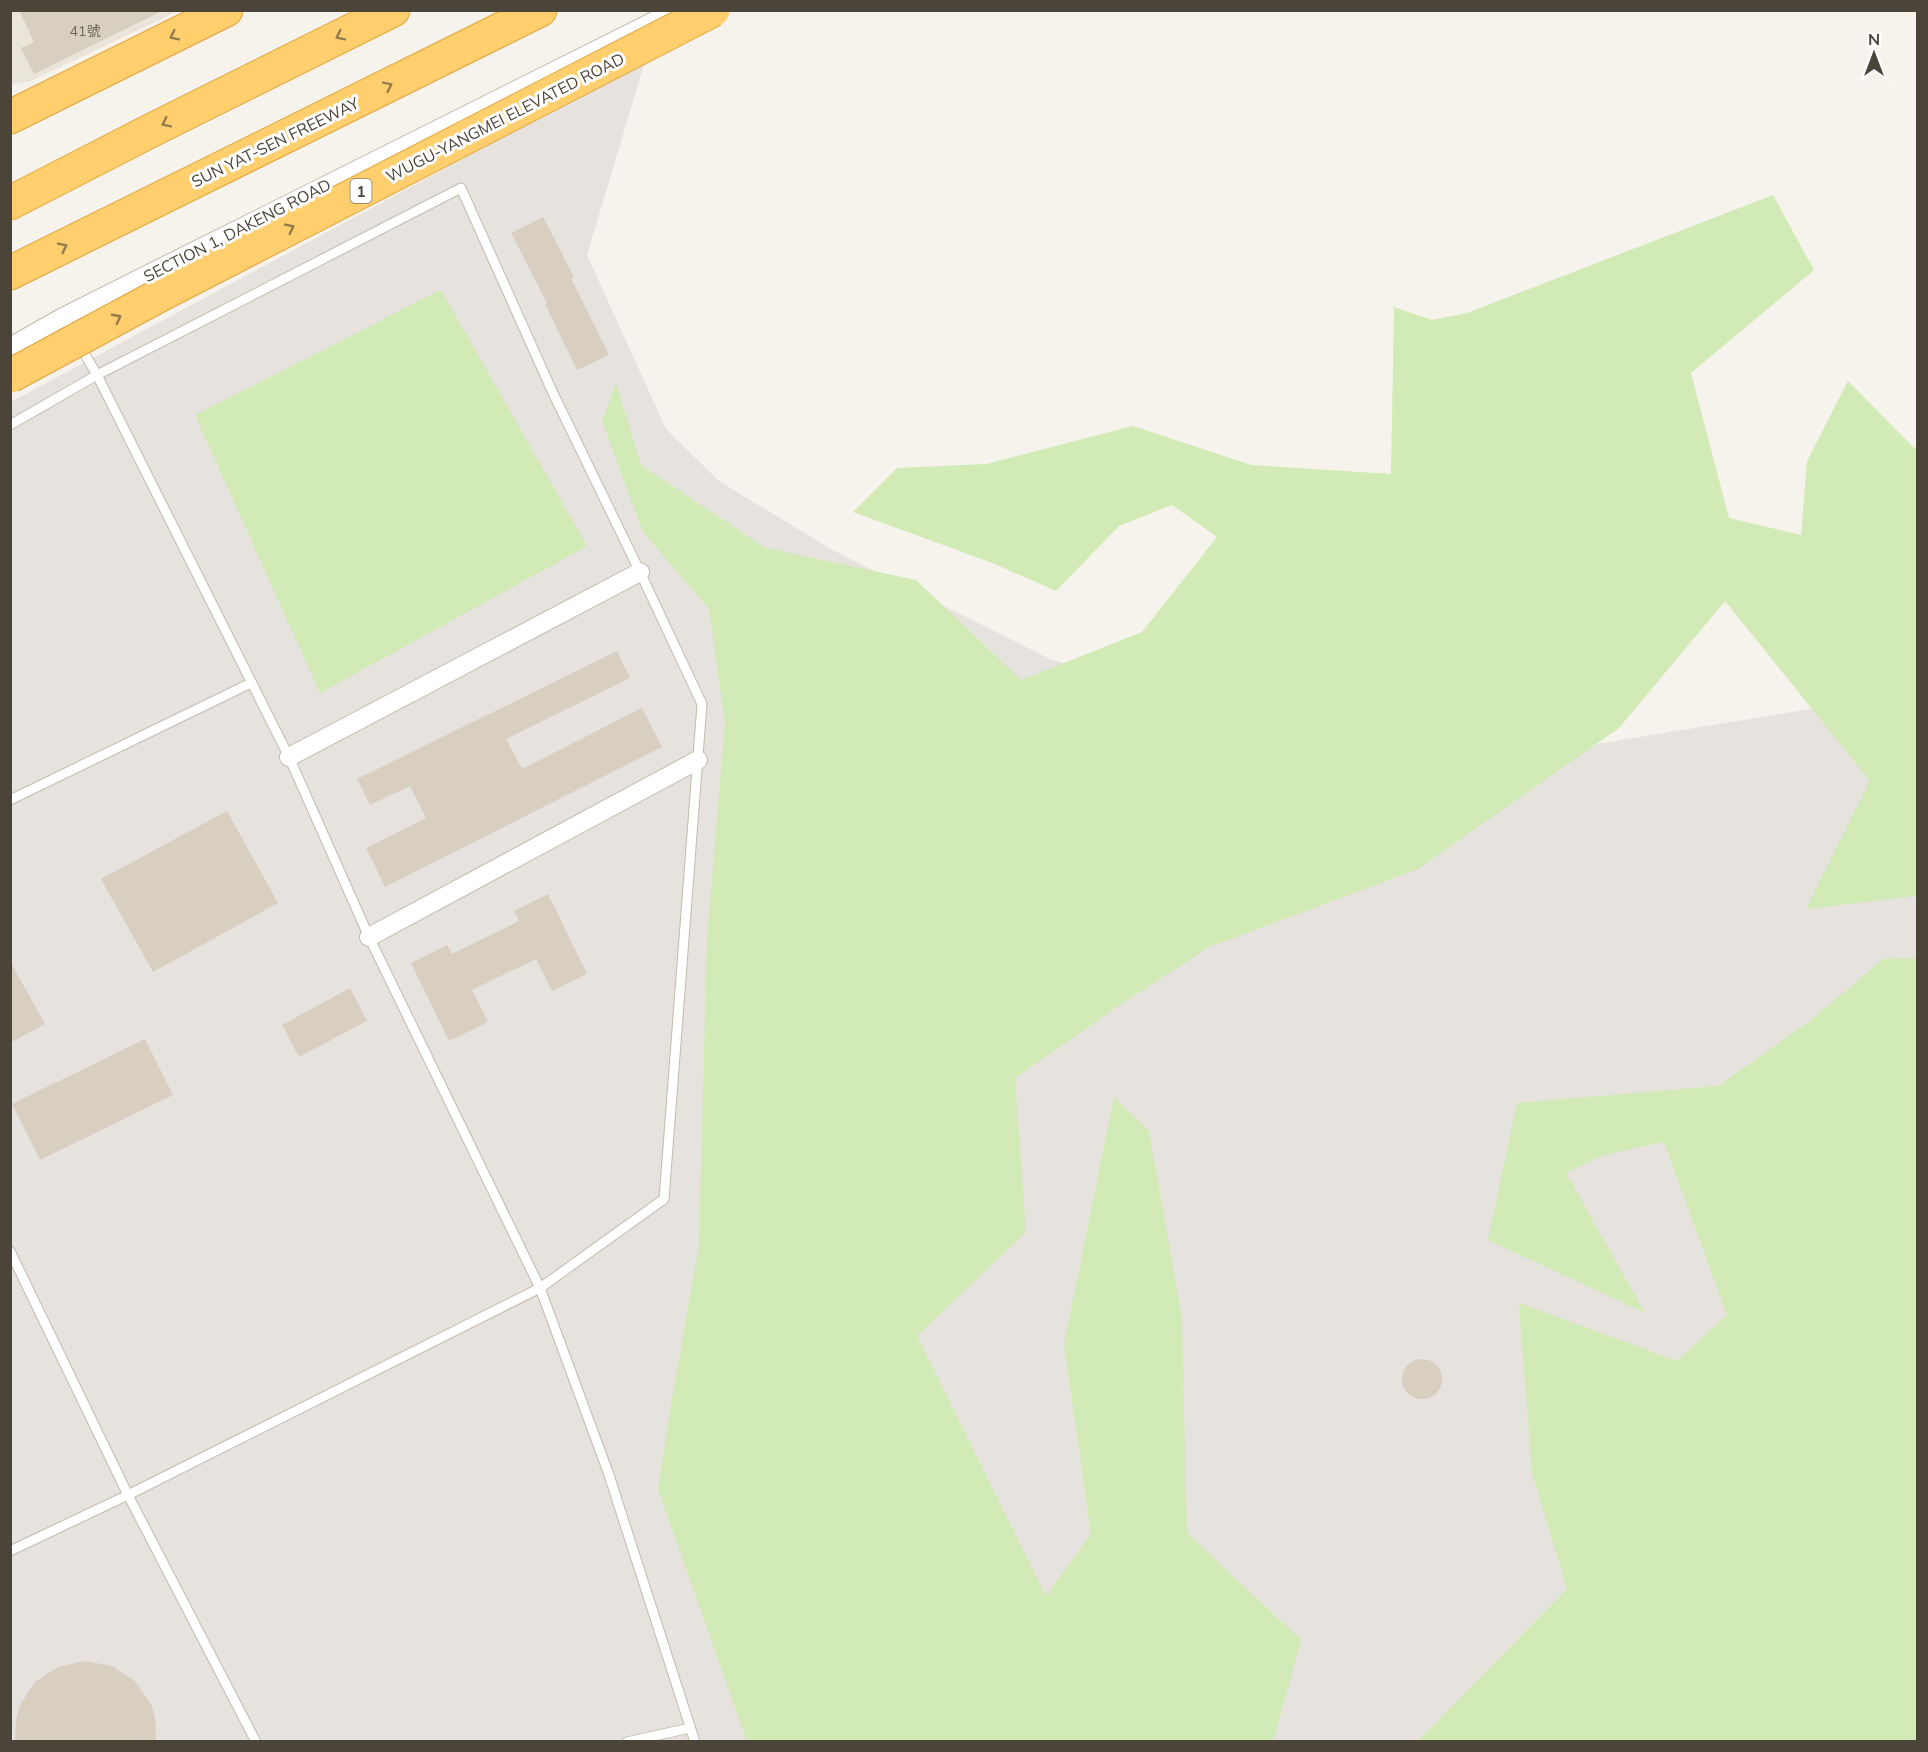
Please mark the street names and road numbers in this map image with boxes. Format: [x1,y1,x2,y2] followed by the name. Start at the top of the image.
[382,48,628,186] street label: WUGU-YANGMEI ELEVATED ROAD
[188,93,362,191] street label: SUN YAT-SEN FREEWAY
[140,174,334,286] street label: SECTION 1, DAKENG ROAD
[350,179,372,203] road number: 1

